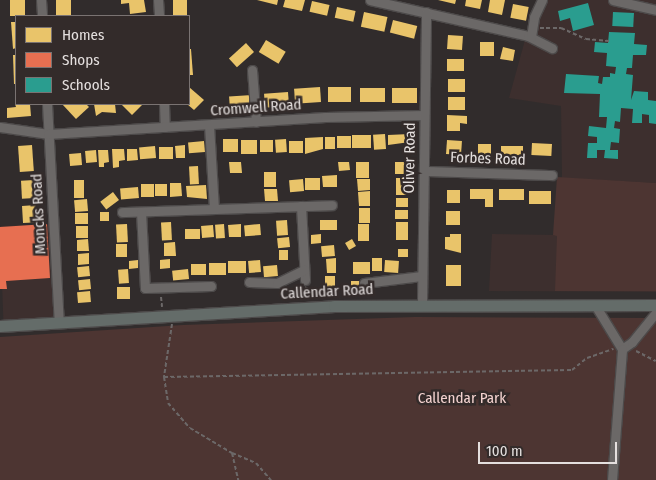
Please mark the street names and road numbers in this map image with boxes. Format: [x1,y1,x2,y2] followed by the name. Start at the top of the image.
[210,96,302,120] street label: Cromwell Road
[400,122,420,194] street label: Oliver Road
[450,149,526,169] street label: Forbes Road
[28,173,50,255] street label: Moncks Road
[280,281,374,303] street label: Callendar Road

